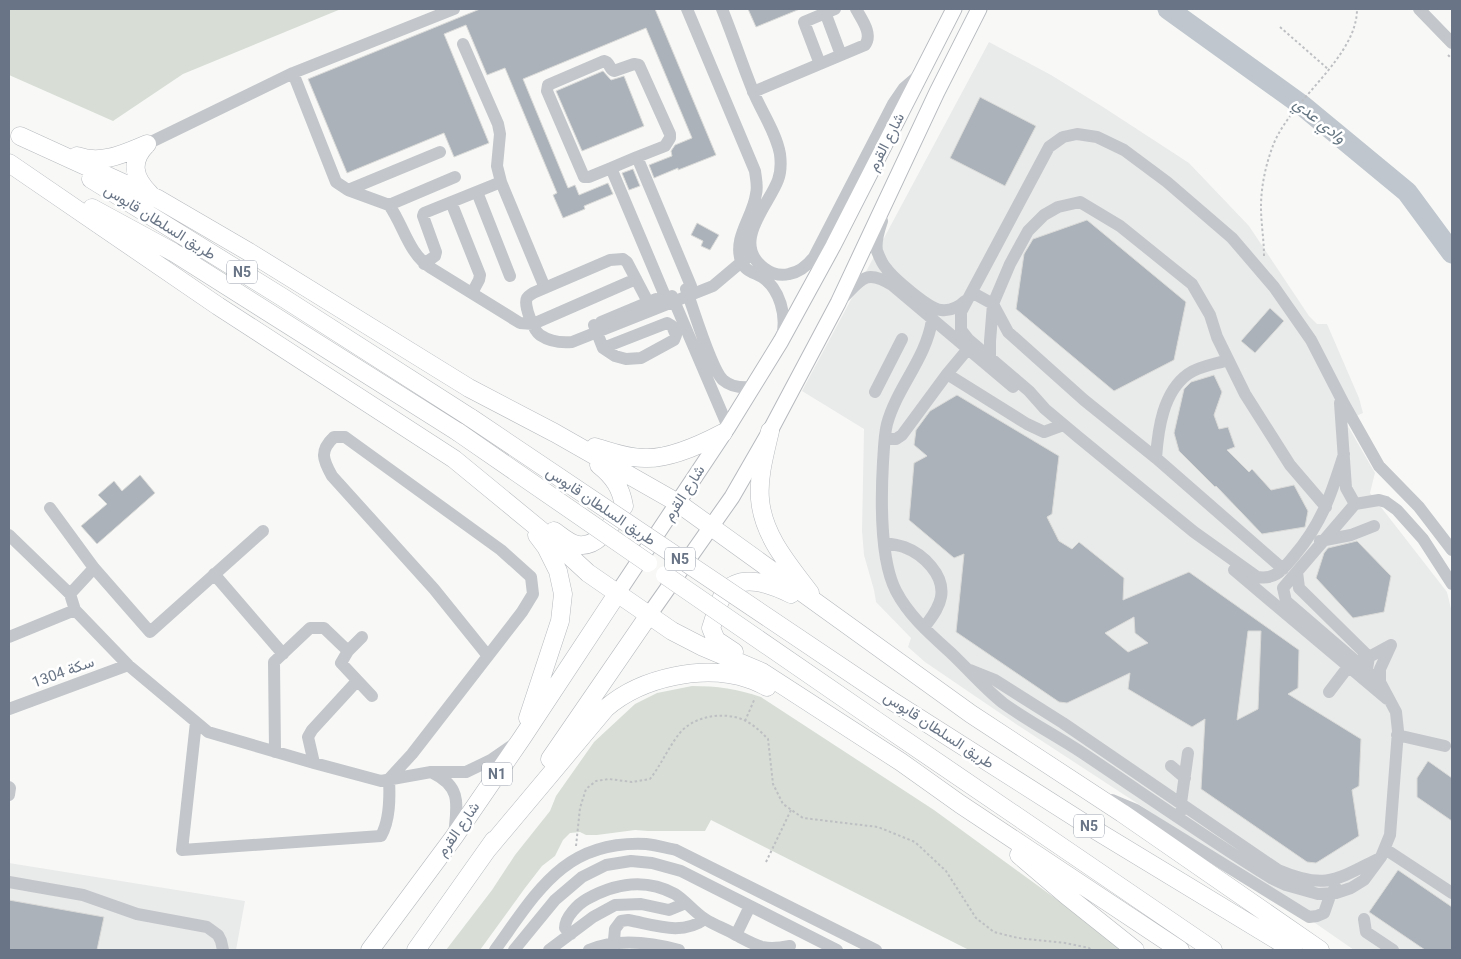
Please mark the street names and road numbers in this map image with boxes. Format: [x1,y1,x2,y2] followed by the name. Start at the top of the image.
[864,110,910,175] street label: شارع القرم
[100,180,219,265] street label: طريق السلطان قابوس
[227,260,257,284] road number: N5
[659,462,710,525] street label: شارع القرم
[542,463,659,550] street label: طريق السلطان قابوس
[665,548,695,570] road number: N5
[30,652,97,692] street label: سكة 1304
[880,688,998,773] street label: طريق السلطان قابوس
[482,762,512,786] road number: N1
[433,798,485,861] street label: شارع القرم
[1074,814,1104,838] road number: N5

